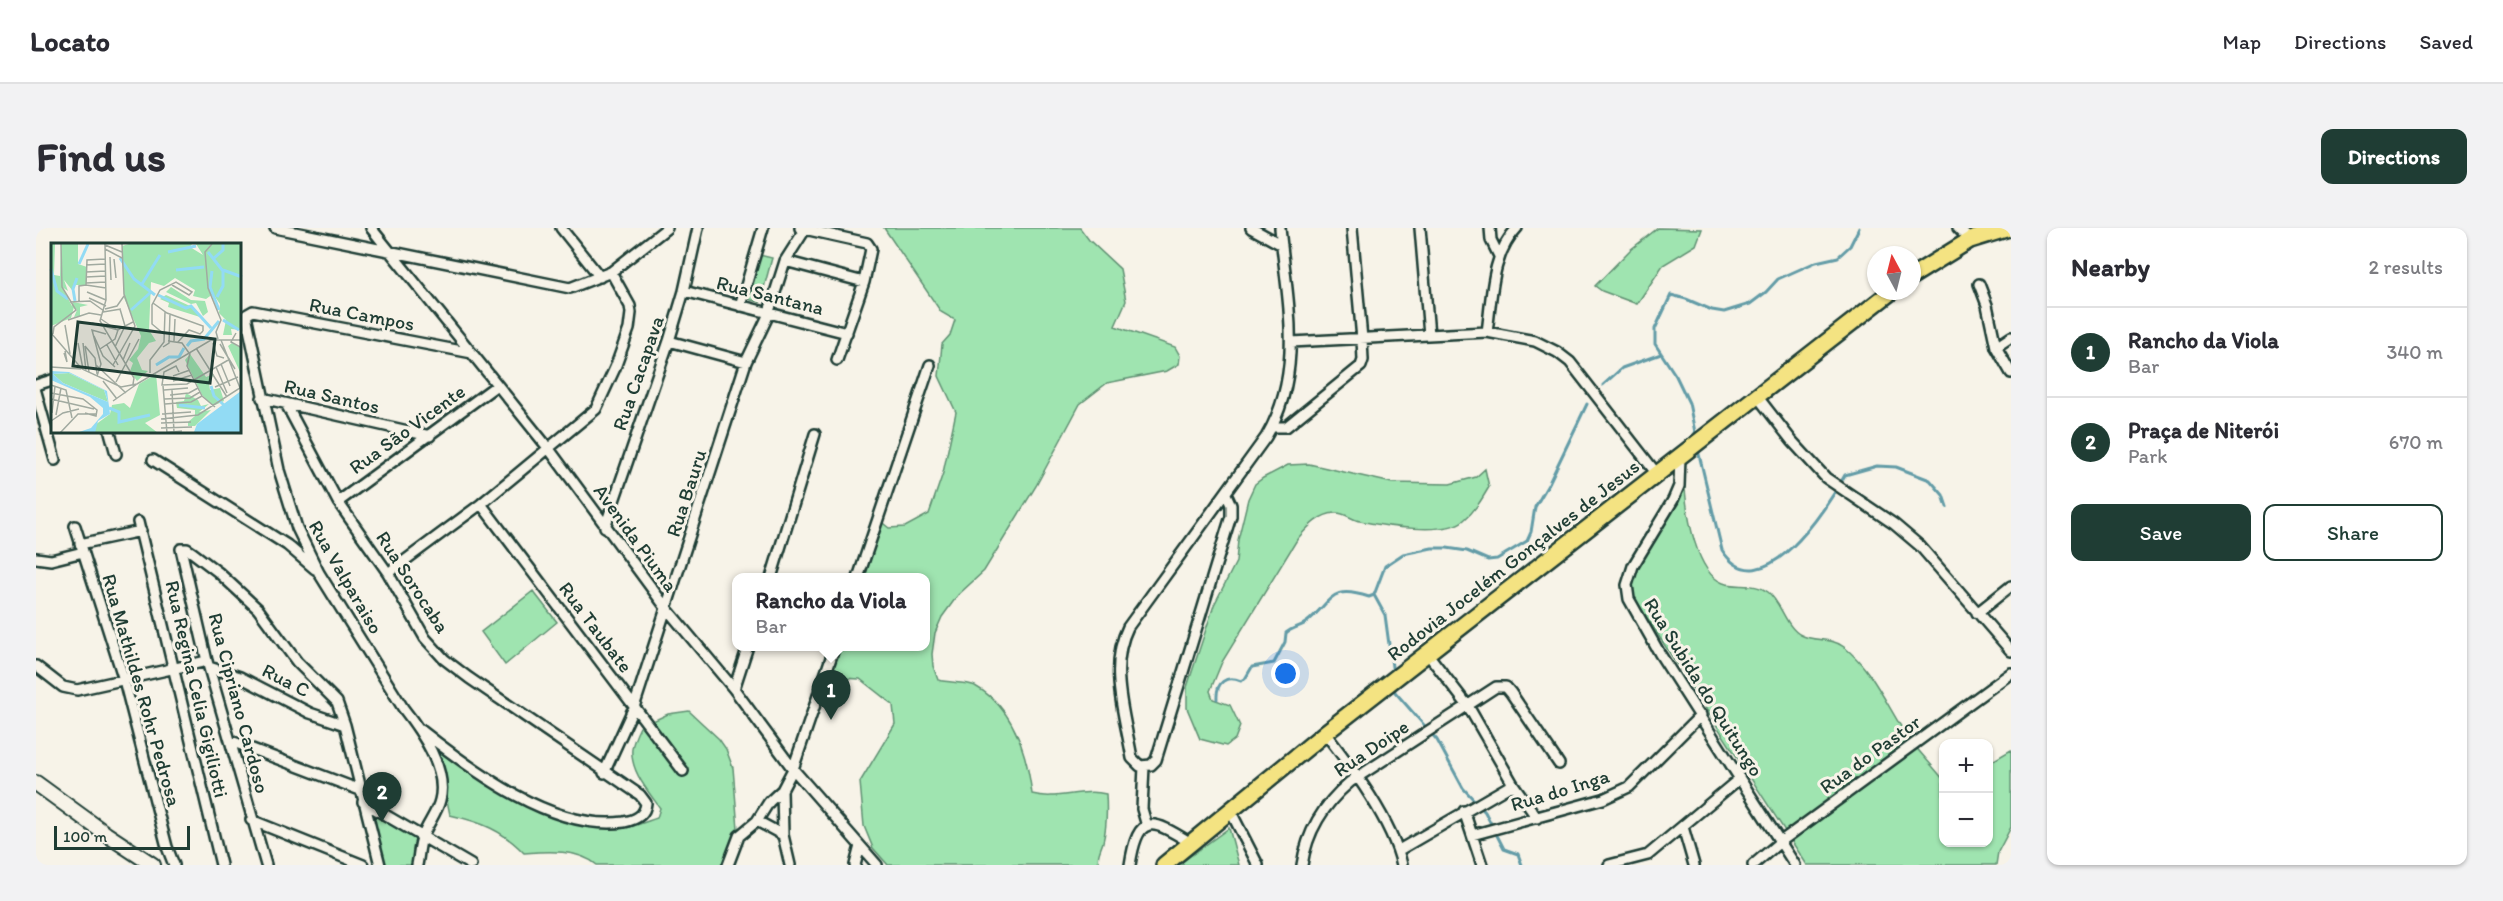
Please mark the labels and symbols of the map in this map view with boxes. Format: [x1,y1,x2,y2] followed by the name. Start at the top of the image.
[51,243,242,434] inset map
[1867,246,1921,300] north arrow
[714,270,826,320] street label: Rua Santana
[307,292,417,336] street label: Rua Campos
[607,312,669,434] street label: Rua Cacapava
[282,373,382,419] street label: Rua Santos
[344,379,470,479] street label: Rua São Vicente
[661,446,711,540] street label: Rua Bauru
[1382,454,1644,666] street label: Rodovia Jocelém Gonçalves de Jesus
[589,479,684,597] street label: Avenida Piuma
[304,516,388,638] street label: Rua Valparaiso
[371,526,455,638] street label: Rua Sorocaba
[97,571,187,810] street label: Rua Mathildes Rohr Pedrosa
[554,577,638,677] street label: Rua Taubate
[160,578,234,800] street label: Rua Regina Celia Gigiliotti
[1639,593,1769,781] street label: Rua Subida do Quitungo
[203,610,275,796] street label: Rua Cipriano Cardoso
[258,658,314,702] street label: Rua C
[1271,659,1300,688] your location
[812,670,850,720] pin: 1
[1815,709,1925,799] street label: Rua do Pastor
[1329,714,1413,782] street label: Rua Doipe
[1508,763,1613,816] street label: Rua do Inga
[362,772,402,822] pin: 2
[54,823,190,850] scale bar

